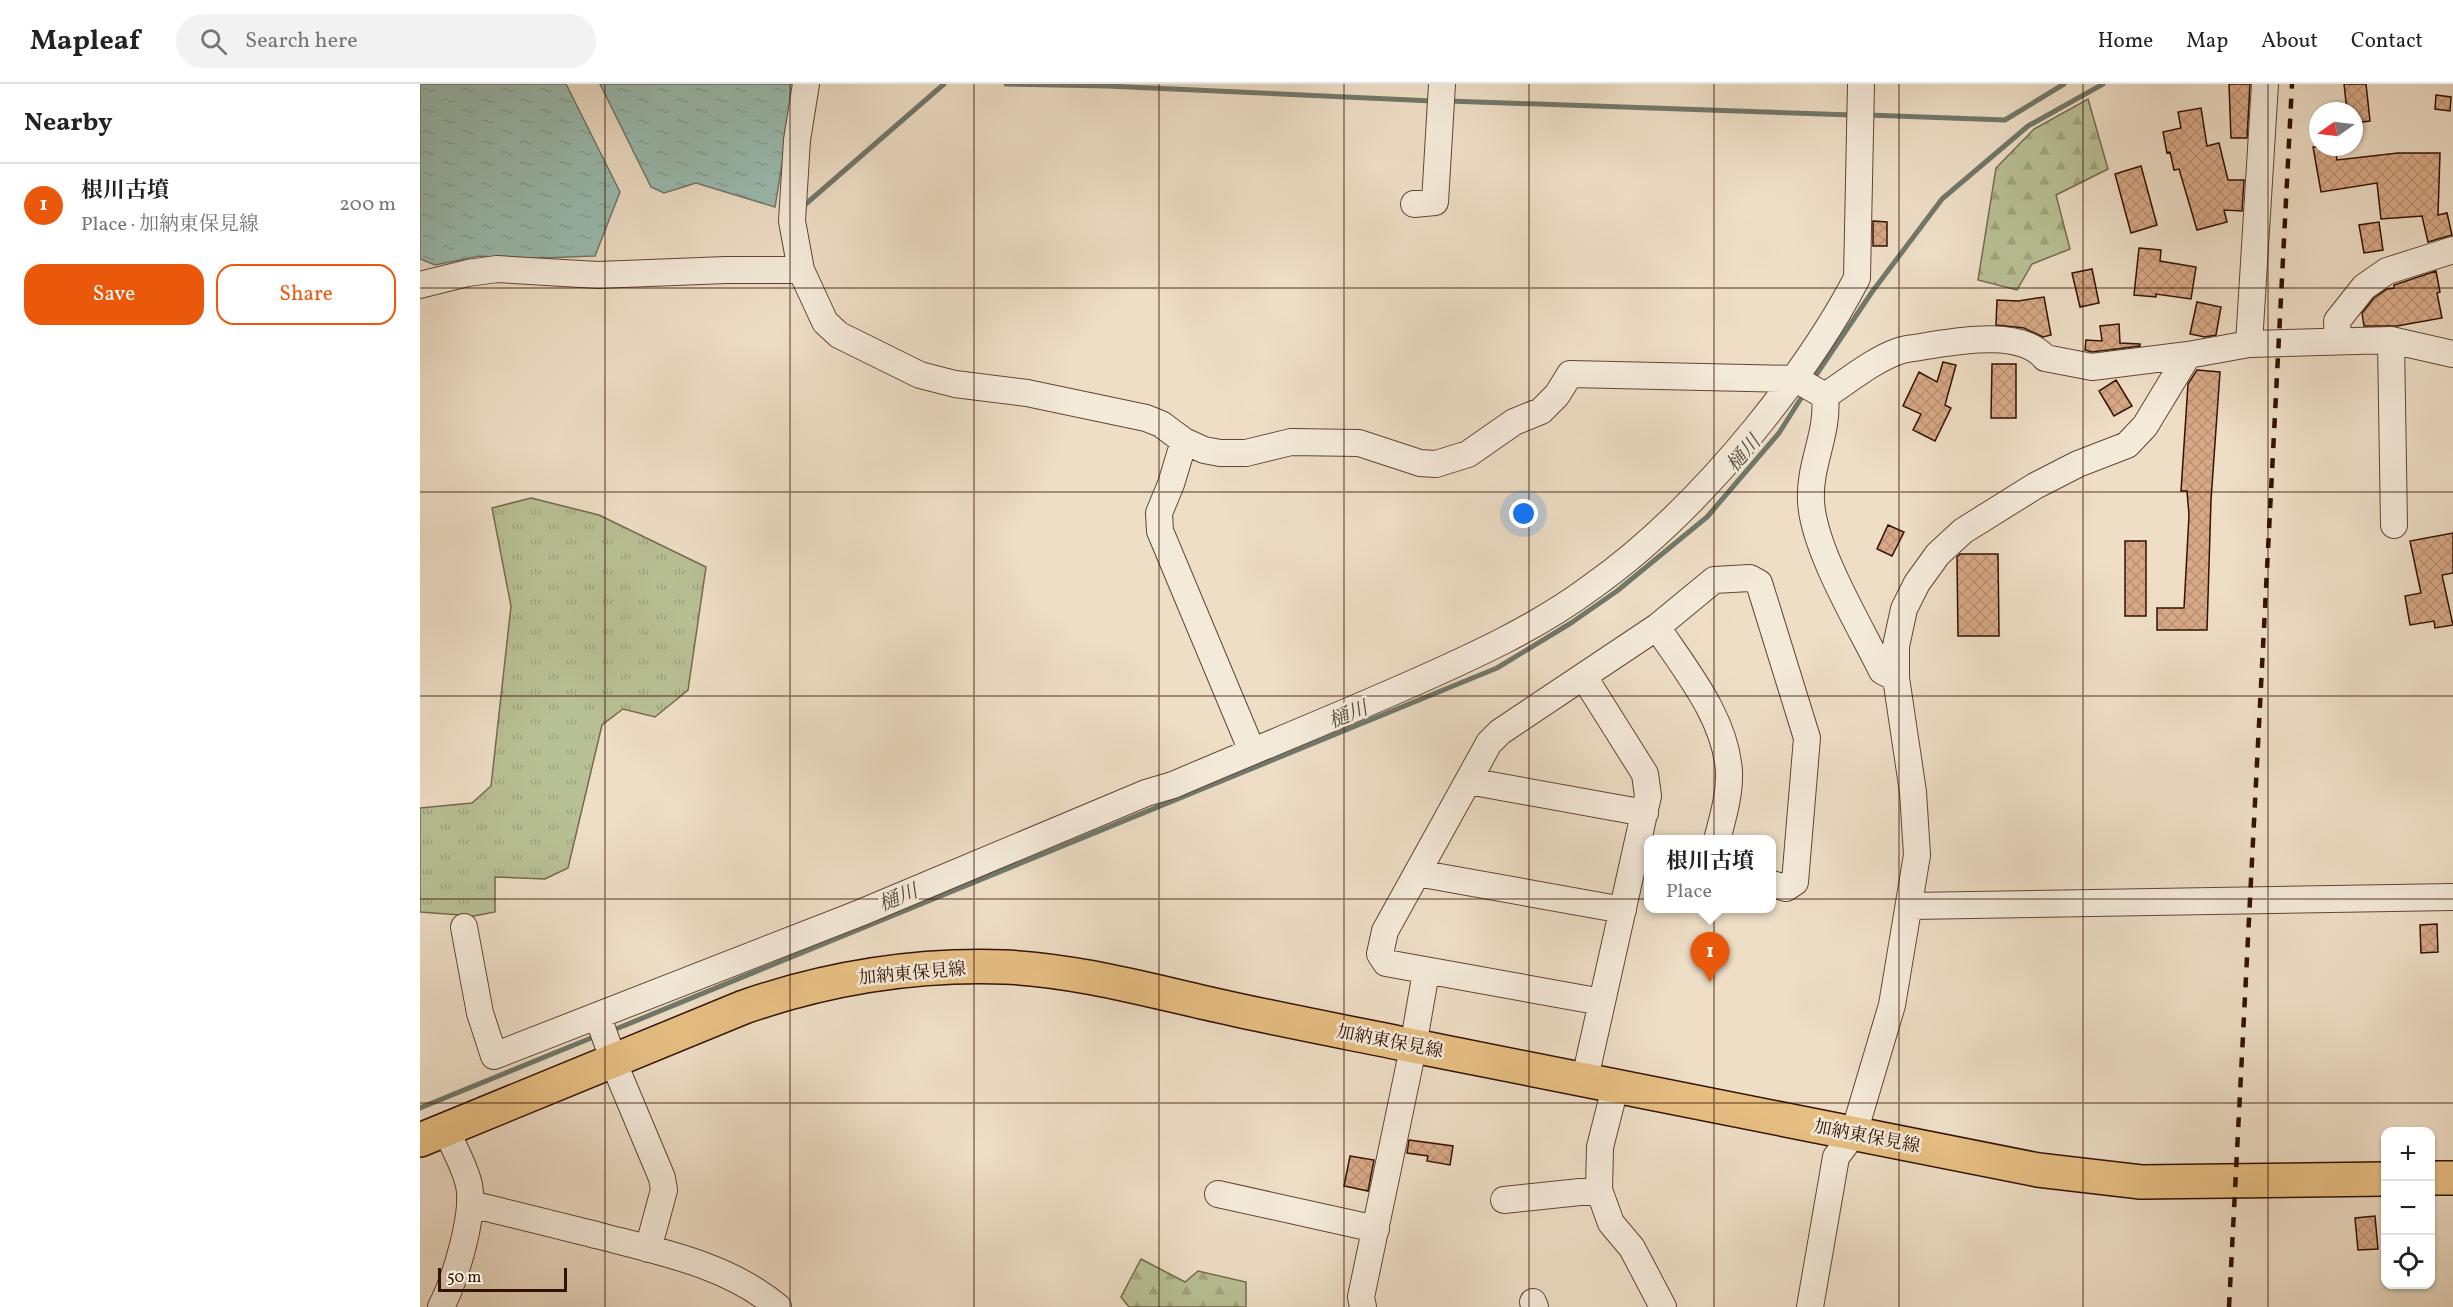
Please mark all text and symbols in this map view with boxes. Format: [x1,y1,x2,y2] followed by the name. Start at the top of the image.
[176,14,596,68] search box
[30,22,140,61] text: Mapleaf
[197,25,230,58] icon: search
[245,26,358,57] text: Search here
[2098,27,2153,56] text: Home
[2186,27,2228,56] text: Map
[2261,27,2318,56] text: About
[2351,27,2423,56] text: Contact
[2309,102,2363,156] north arrow
[24,105,113,141] text: Nearby
[81,176,169,207] text: 根川古墳
[39,191,48,219] text: 1
[339,191,396,219] text: 200 m
[81,211,259,239] text: Place · 加納東保見線
[24,264,204,325] button: Save
[216,264,396,325] button: Share
[1721,429,1770,479] water label: 樋川
[1509,499,1538,528] your location
[1325,695,1374,736] water label: 樋川
[1644,835,1776,913] popup
[1666,847,1754,878] text: 根川古墳
[875,878,924,919] water label: 樋川
[1666,878,1712,906] text: Place
[1690,932,1730,982] pin: 1
[857,957,967,992] street label: 加納東保見線
[1334,1020,1445,1065] street label: 加納東保見線
[1811,1115,1922,1160] street label: 加納東保見線
[2381,1127,2435,1289] map controls
[2381,1127,2435,1181] button: +
[2381,1181,2435,1235] button: −
[2381,1235,2435,1289] button: locate
[438,1265,567,1292] scale bar
[447,1267,481,1289] text: 50 m

